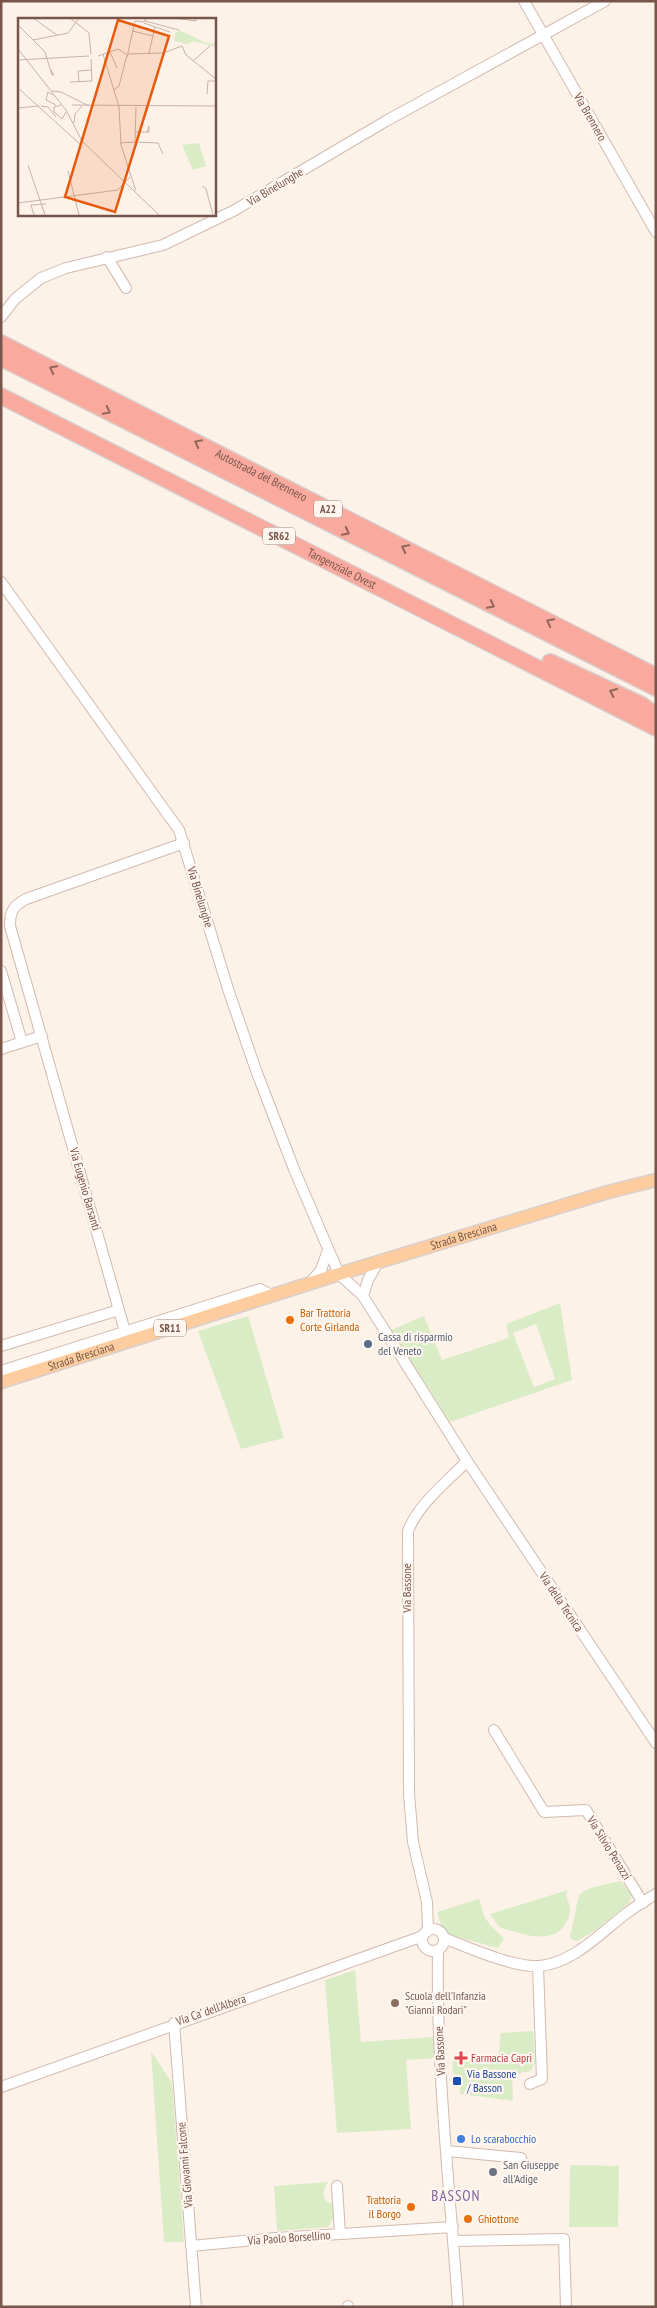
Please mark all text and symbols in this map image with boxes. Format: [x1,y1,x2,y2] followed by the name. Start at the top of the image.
[18,18,215,215] inset map
[570,89,610,144] street label: Via Brennero
[243,164,306,210] street label: Via Binelunghe
[49,365,58,375] one-way arrow
[102,405,111,415] one-way arrow
[194,439,203,449] one-way arrow
[213,445,310,504] street label: Autostrada del Brennero
[314,500,342,518] road number: A22
[341,526,350,536] one-way arrow
[263,528,295,544] road number: SR62
[401,544,410,554] one-way arrow
[305,545,380,592] street label: Tangenziale Ovest
[486,599,495,609] one-way arrow
[546,618,555,628] one-way arrow
[609,688,618,698] one-way arrow
[184,864,217,929] street label: Via Binelunghe
[66,1145,104,1232] street label: Via Eugenio Barsanti
[428,1218,499,1253] street label: Strada Bresciana
[300,1305,359,1334] place label: Bar Trattoria Corte Girlanda
[284,1314,296,1326] marker: Bar Trattoria Corte Girlanda
[154,1320,186,1336] road number: SR11
[378,1329,453,1358] place label: Cassa di risparmio del Veneto
[46,1338,116,1374] street label: Strada Bresciana
[362,1338,374,1350] marker: Cassa di risparmio del Veneto
[399,1563,414,1614] street label: Via Bassone
[535,1568,587,1634] street label: Via della Tecnica
[583,1812,635,1882] street label: Via Silvio Penazzi
[405,1988,486,2017] place label: Scuola dell'Infanzia "Gianni Rodari"
[173,1991,248,2029] street label: Via Ca' dell'Albera
[389,1997,401,2009] marker: Scuola dell'Infanzia "Gianni Rodari"
[431,2026,448,2077] street label: Via Bassone
[471,2050,532,2065] place label: Farmacia Capri
[455,2052,467,2064] marker: Farmacia Capri
[466,2066,517,2095] place label: Via Bassone / Basson
[451,2075,463,2087] marker: Via Bassone / Basson
[173,2121,196,2210] street label: Via Giovanni Falcone
[471,2131,536,2146] place label: Lo scarabocchio
[455,2133,467,2145] marker: Lo scarabocchio
[503,2157,559,2186] place label: San Giuseppe all'Adige
[487,2166,499,2178] marker: San Giuseppe all'Adige
[431,2186,481,2205] district label: BASSON
[366,2192,401,2221] place label: Trattoria il Borgo
[405,2201,417,2213] marker: Trattoria il Borgo
[478,2211,519,2226] place label: Ghiottone
[462,2213,474,2225] marker: Ghiottone
[246,2227,331,2248] street label: Via Paolo Borsellino

